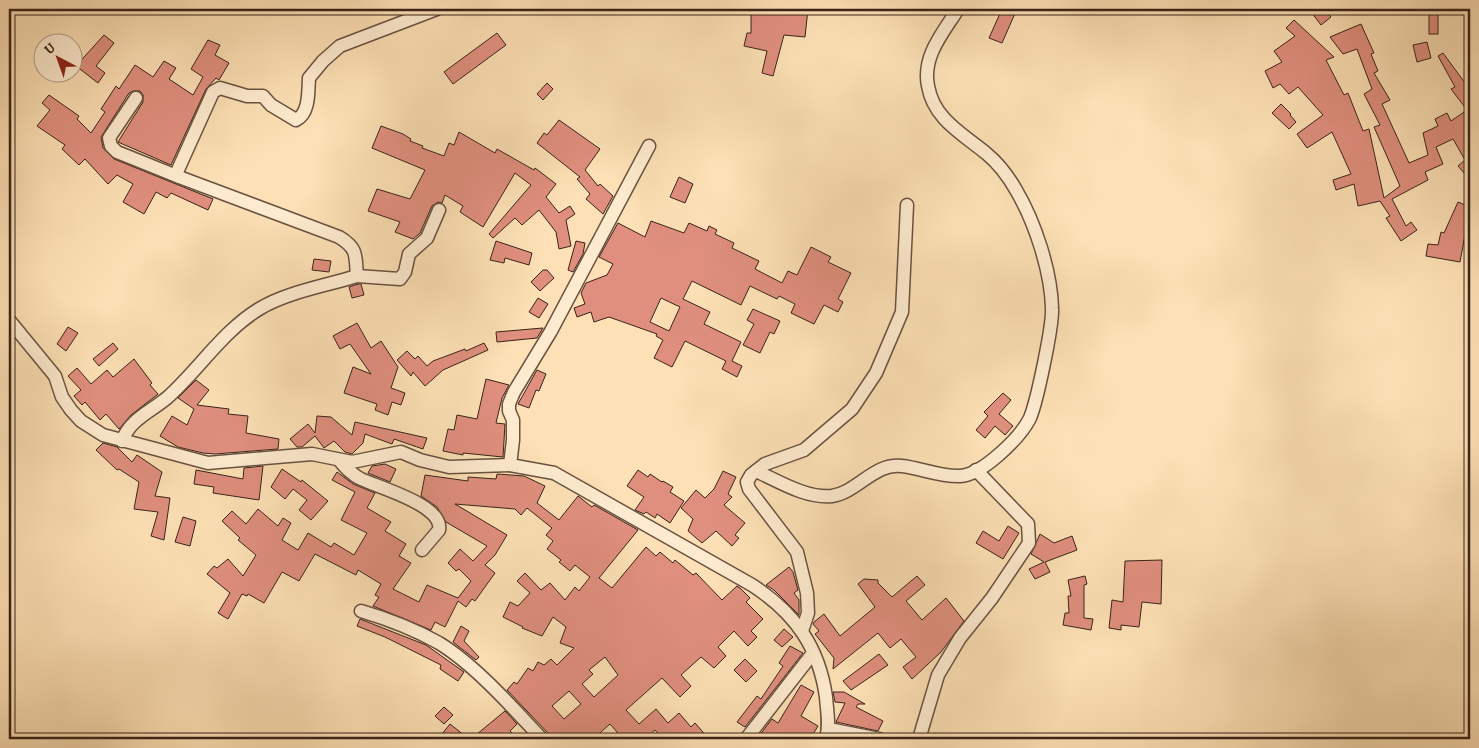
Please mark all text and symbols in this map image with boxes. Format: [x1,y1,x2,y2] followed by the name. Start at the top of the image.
[32,32,82,82] north arrow
[40,38,60,59] text: U

